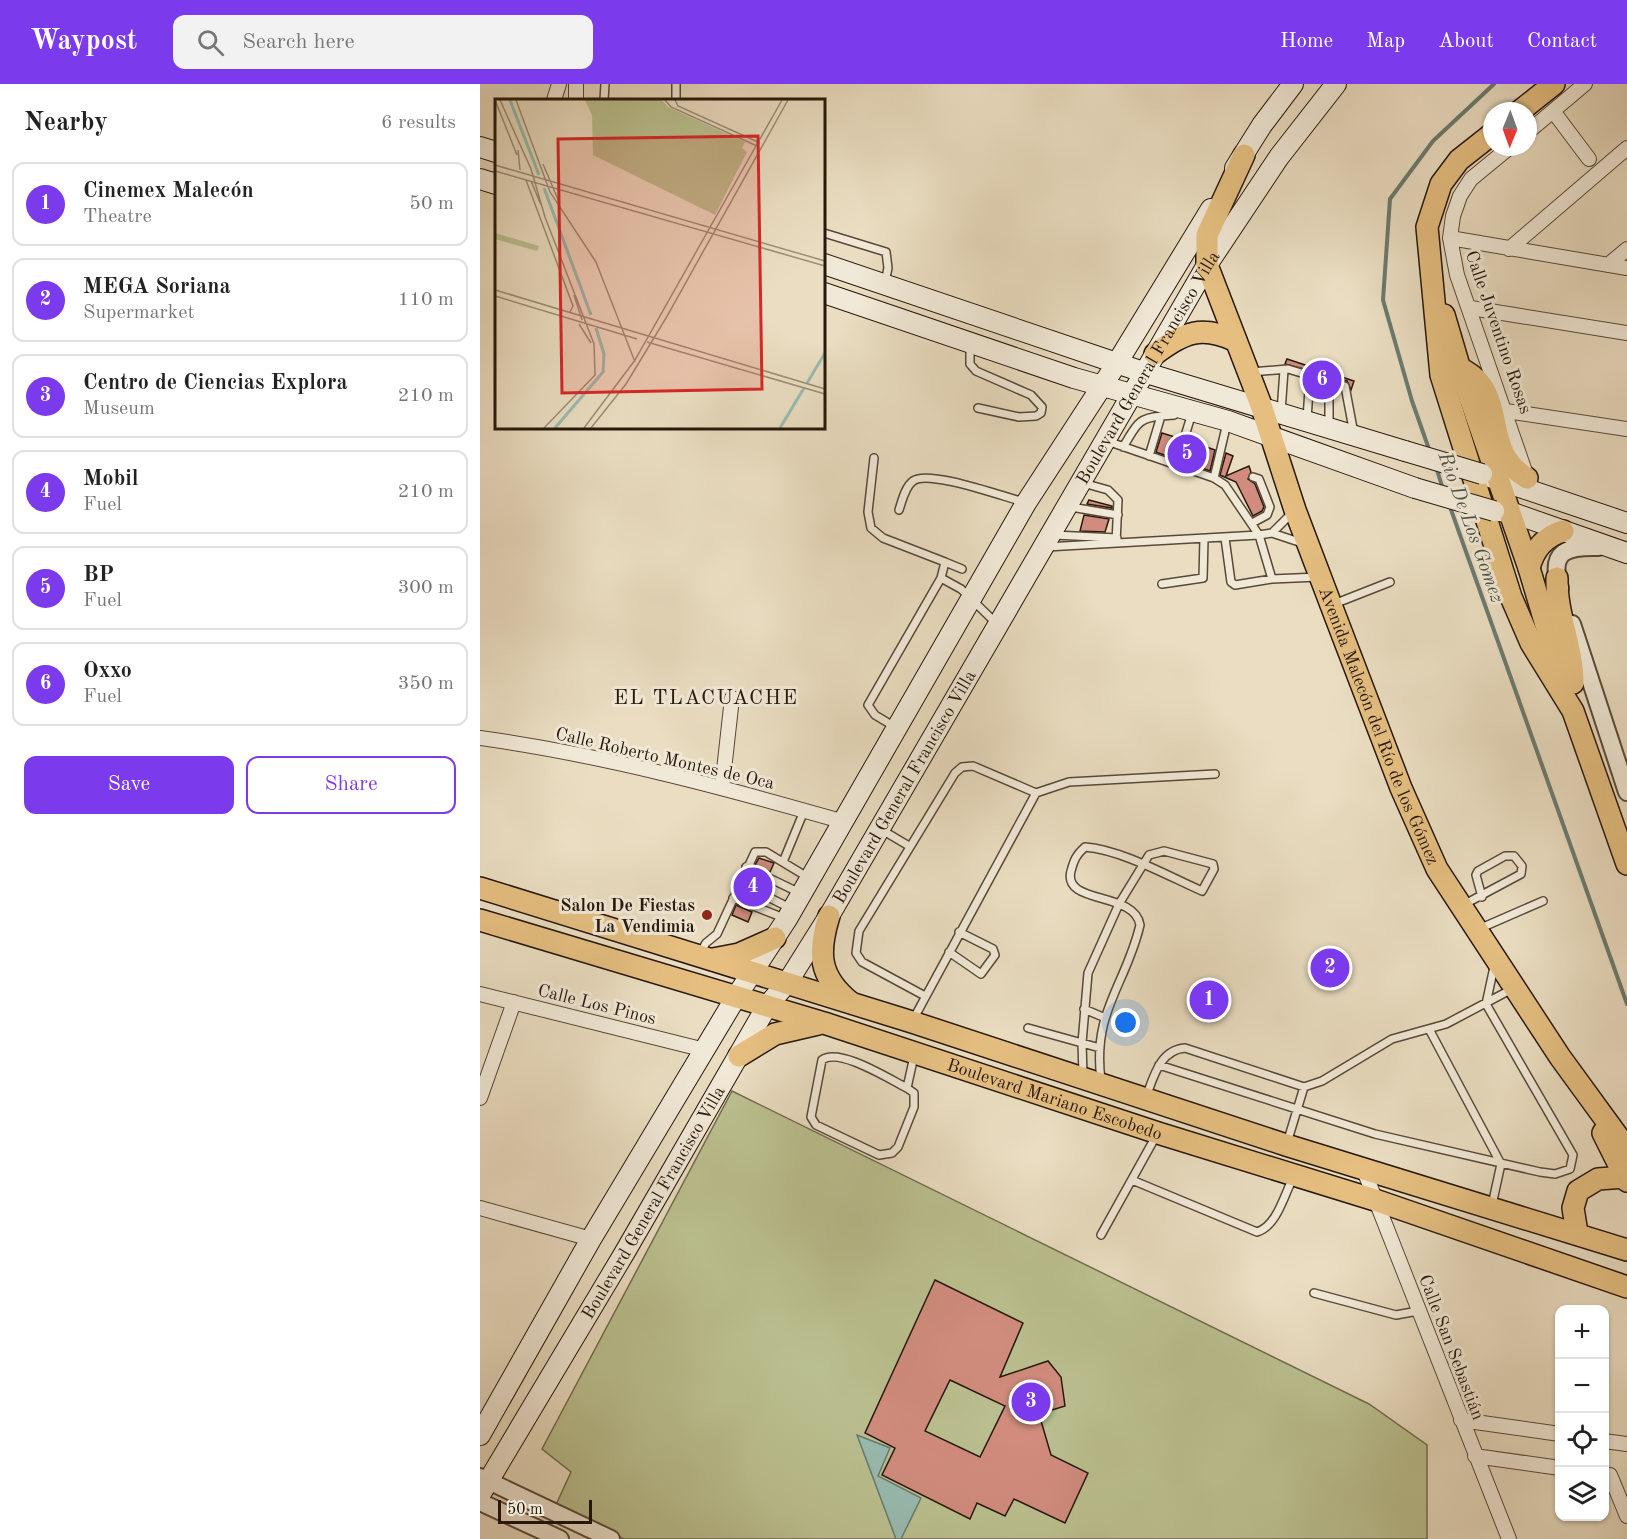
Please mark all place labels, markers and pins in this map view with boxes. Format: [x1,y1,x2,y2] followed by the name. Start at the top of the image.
[1302,358,1342,402] pin: 6
[1168,432,1206,476] pin: 5
[734,864,772,910] pin: 4
[560,897,695,936] place label: Salon De Fiestas La Vendimia
[700,908,714,922] marker: Salon De Fiestas La Vendimia
[1310,946,1350,990] pin: 2
[1190,978,1228,1022] pin: 1
[1012,1380,1050,1424] pin: 3

